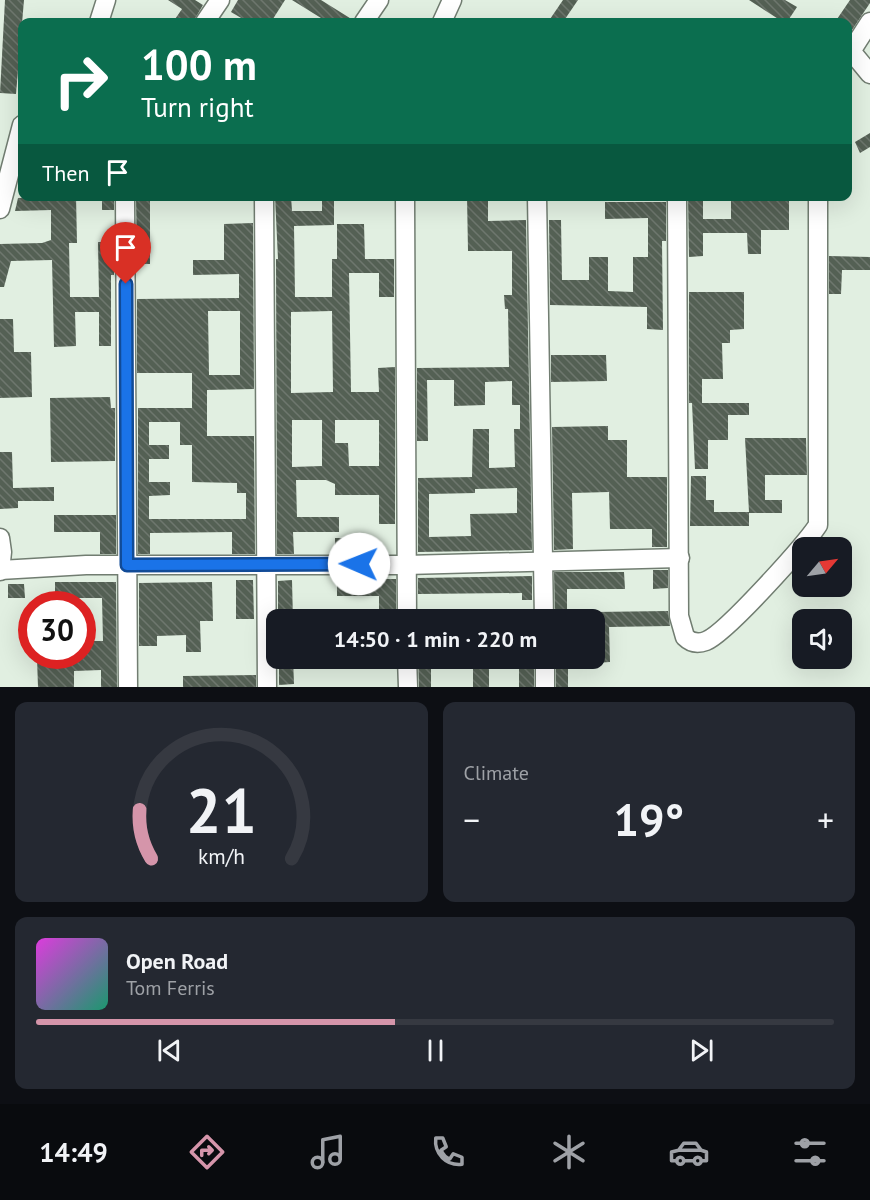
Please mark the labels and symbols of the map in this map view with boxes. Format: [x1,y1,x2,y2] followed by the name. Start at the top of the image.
[100,222,151,284] pin
[327,532,391,596] position arrow
[792,537,852,597] north arrow
[18,591,96,669] speed limit sign: 30

